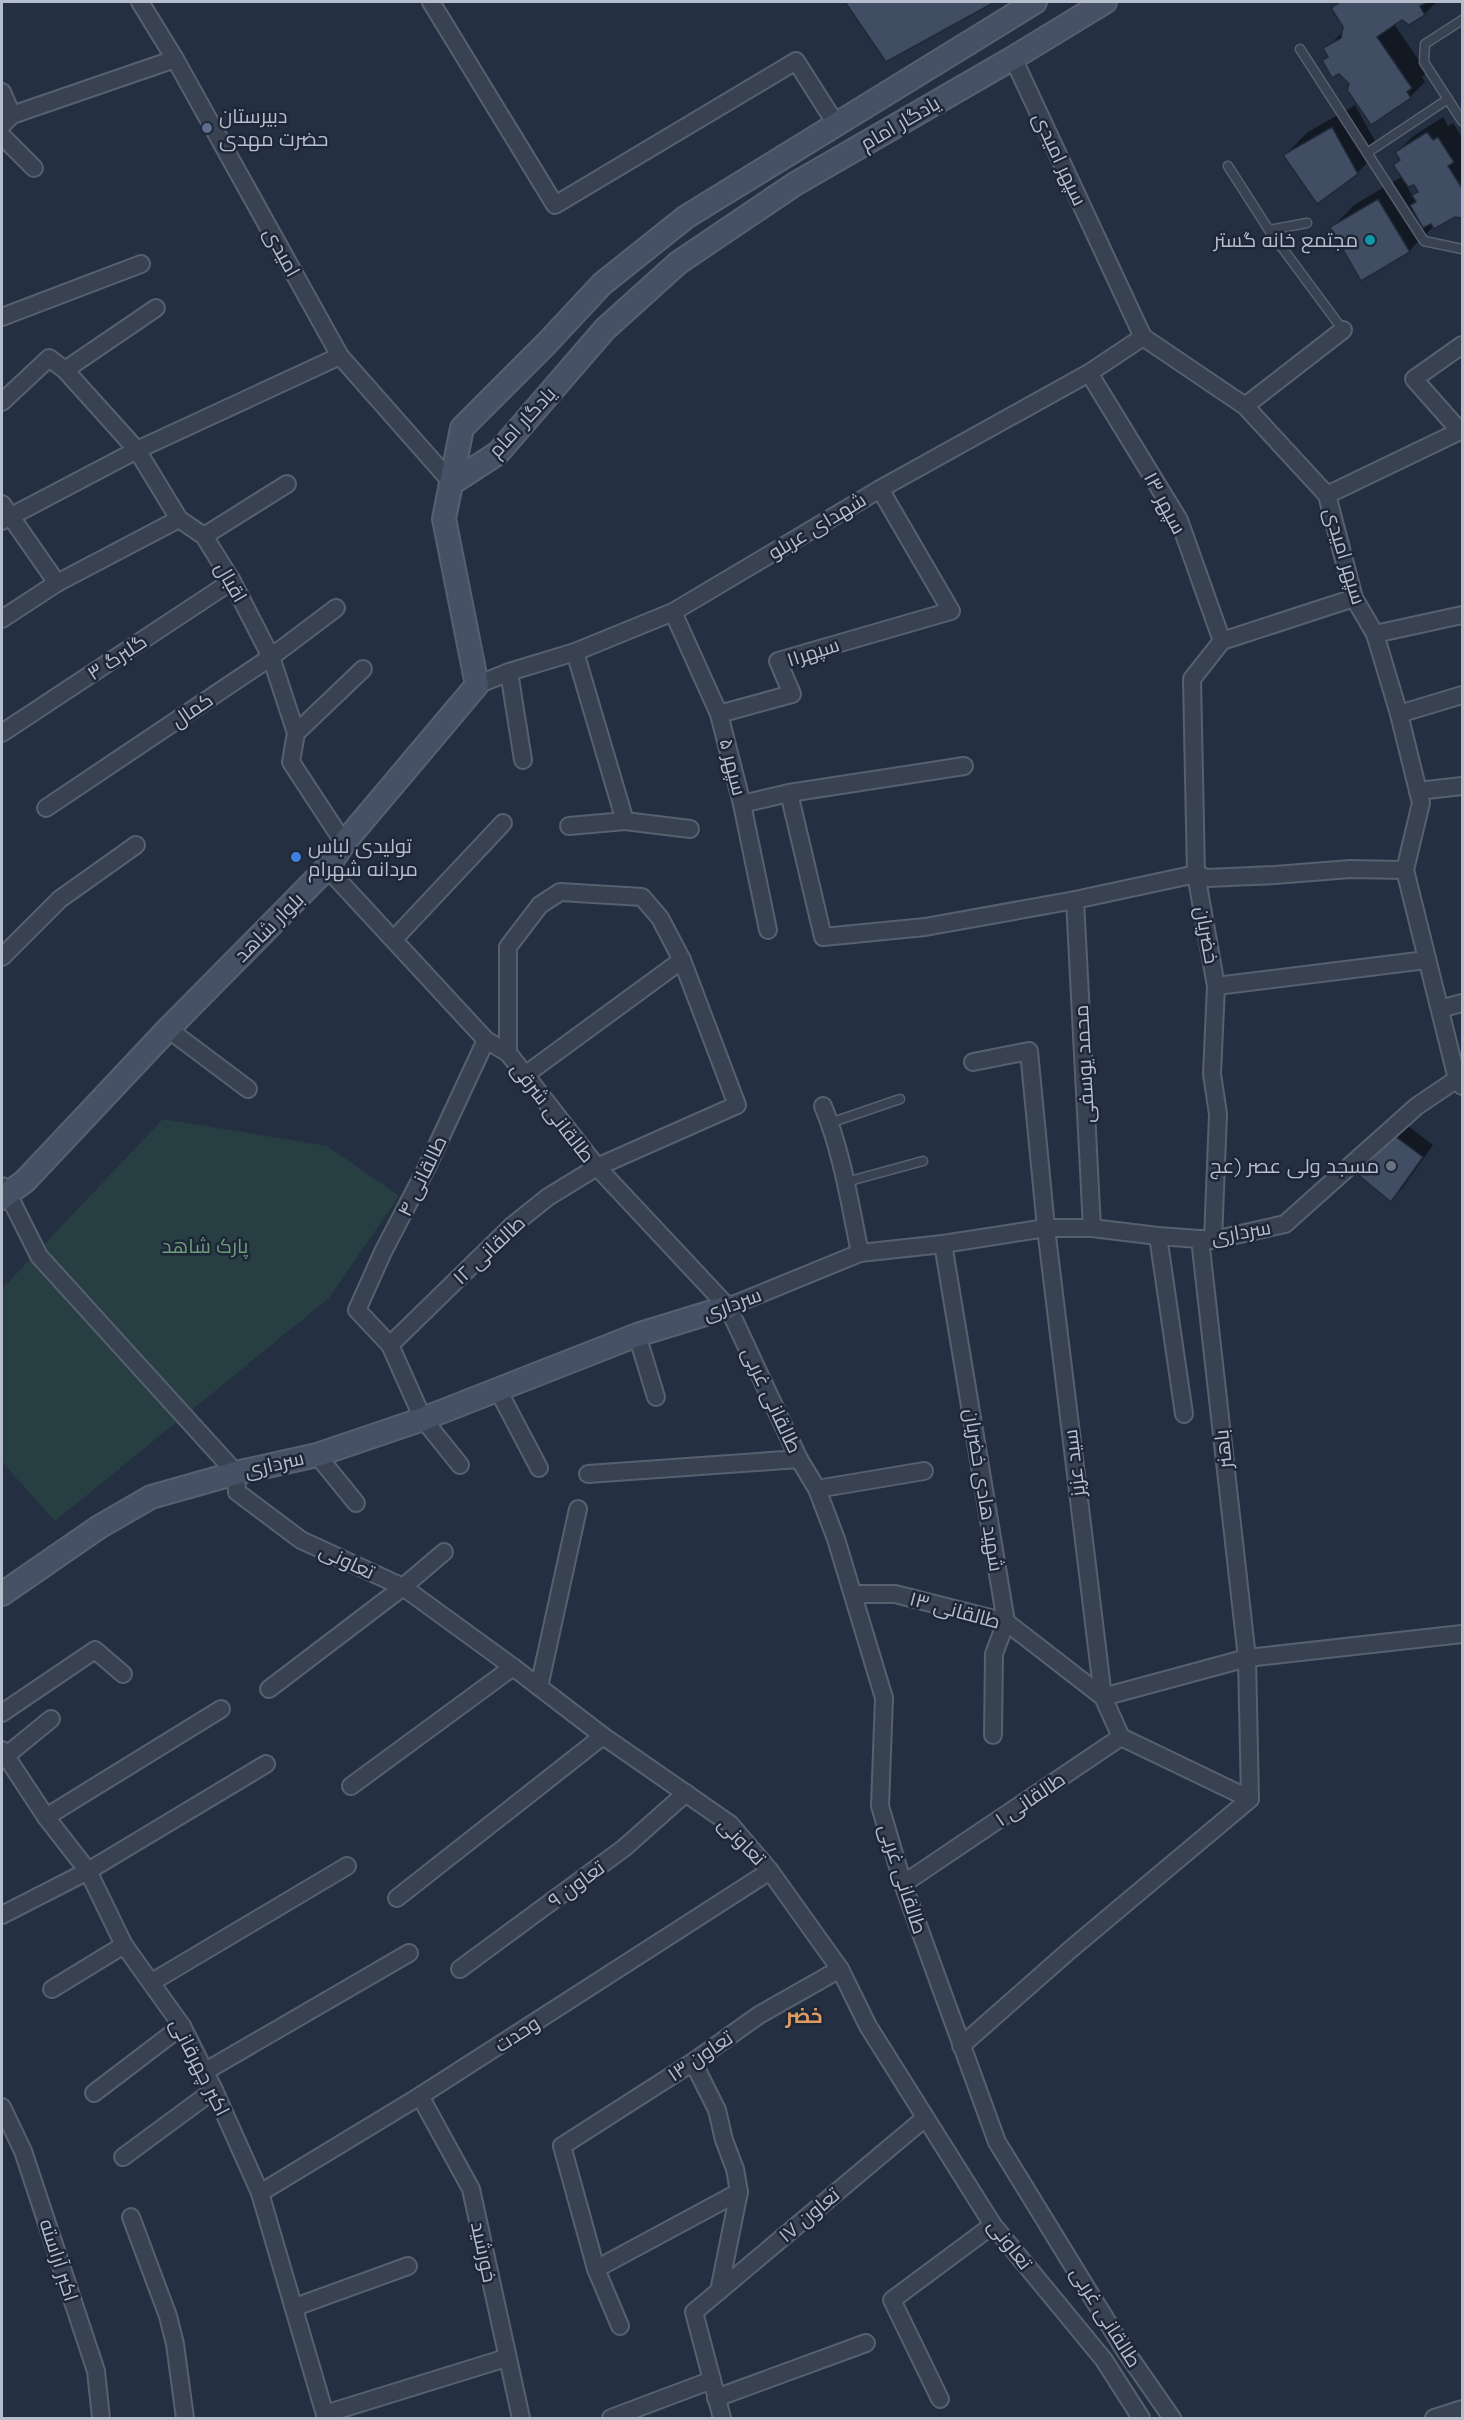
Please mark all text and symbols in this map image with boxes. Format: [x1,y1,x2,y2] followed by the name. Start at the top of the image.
[856,89,946,157] street label: یادگار امام
[219,103,328,152] place label: دبیرستان حضرت مهدی
[1027,108,1093,210] street label: سپهر امیدی
[200,121,214,135] marker: دبیرستان حضرت مهدی
[258,223,306,281] street label: امیدی
[1213,227,1358,254] place label: مجتمع خانه گستر
[1363,233,1377,247] marker: مجتمع خانه گستر
[483,381,563,464] street label: یادگار امام
[1138,467,1192,539] street label: سپهر ۱۳
[763,487,871,565] street label: شهدای عربلو
[1318,504,1372,608] street label: سپهر امیدی
[209,557,253,607] street label: اقبال
[82,628,151,685] street label: گلبرگ ۳
[783,631,843,673] street label: سپهر۱۱
[166,687,218,733] street label: کمال
[713,736,753,798] street label: سپهر ۵
[308,833,418,883] place label: تولیدی لباس مردانه شهرام
[289,850,303,864] marker: تولیدی لباس مردانه شهرام
[229,887,309,967] street label: بلوار شاهد
[1189,904,1225,966] street label: خضریان
[1068,1004,1100,1124] street label: محمد یوسفی
[505,1056,601,1168] street label: طالقانی شرقی
[391,1131,453,1221] street label: طالقانی ۴
[1210,1153,1379,1180] place label: مسجد ولی عصر (عج
[1384,1159,1398,1173] marker: مسجد ولی عصر (عج
[447,1210,531,1290] street label: طالقانی ۱۲
[1209,1214,1273,1250] street label: سرداری
[162,1233,249,1259] park label: پارک شاهد
[699,1281,765,1327] street label: سرداری
[736,1343,808,1457] street label: طالقانی غربی
[958,1407,1010,1573] street label: شهید هادی خضریان
[1057,1428,1090,1499] street label: سید عزیز
[1208,1428,1237,1471] street label: باهنر
[242,1445,306,1483] street label: سرداری
[315,1537,379,1585] street label: تعاونی
[907,1585,1003,1635] street label: طالقانی ۱۳
[990,1766,1070,1832] street label: طالقانی ۱
[713,1811,772,1871] street label: تعاونی
[873,1821,933,1937] street label: طالقانی غربی
[542,1854,610,1913] street label: تعاون ۹
[784,2002,823,2028] district label: خضر
[490,2010,544,2057] street label: وحدت
[164,2014,236,2120] street label: اکبر چهرقانی
[662,2024,738,2087] street label: تعاون ۱۳
[773,2181,846,2248] street label: تعاون ۱۷
[982,2213,1038,2275] street label: تعاونی
[34,2215,85,2304] street label: اکبر آراسته
[466,2219,503,2284] street label: خورشید
[1065,2262,1147,2372] street label: طالقانی غربی

